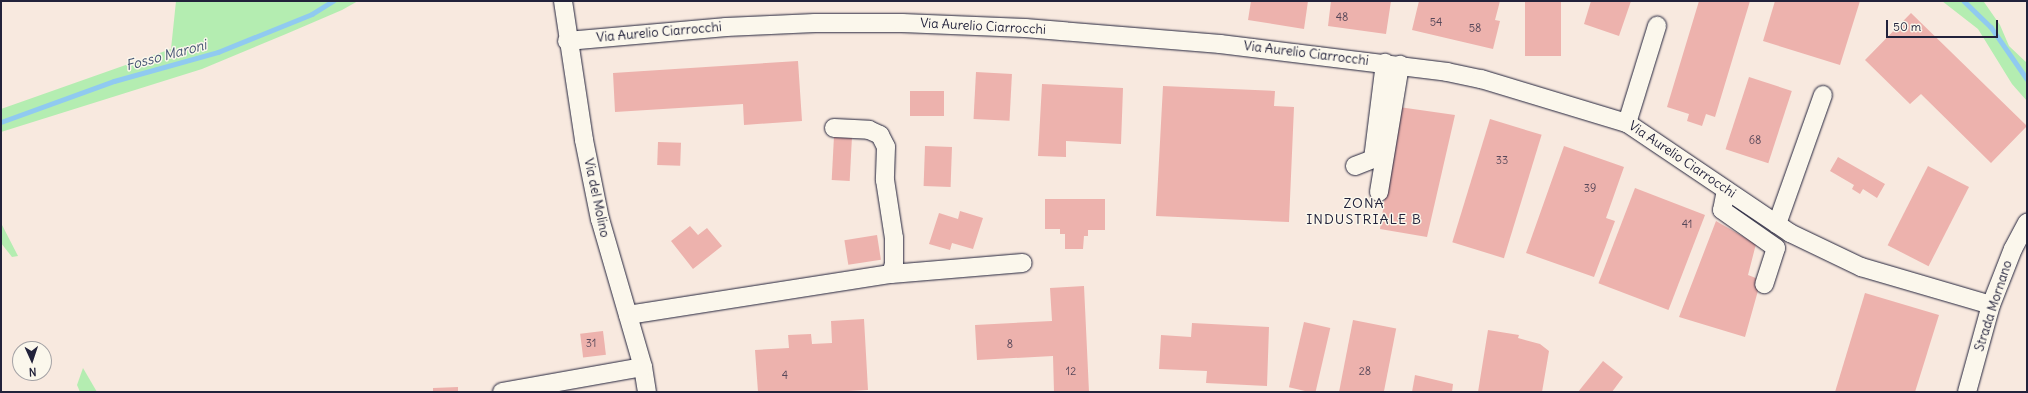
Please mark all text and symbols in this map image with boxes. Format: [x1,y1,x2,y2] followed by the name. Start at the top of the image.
[1336,10,1348,24] house number: 48
[1888,12,2000,38] scale bar
[1430,15,1442,29] house number: 54
[920,16,1046,38] street label: Via Aurelio Ciarrocchi
[1893,19,1921,34] text: 50 m
[596,20,722,46] street label: Via Aurelio Ciarrocchi
[1469,21,1481,35] house number: 58
[124,36,208,74] water label: Fosso Maroni
[1243,39,1369,69] street label: Via Aurelio Ciarrocchi
[1625,118,1739,202] street label: Via Aurelio Ciarrocchi
[1749,133,1761,147] house number: 68
[1496,153,1508,167] house number: 33
[580,157,612,239] street label: Via del Molino
[1584,181,1596,195] house number: 39
[1306,195,1422,228] district label: ZONA INDUSTRIALE B
[1682,217,1692,231] house number: 41
[1972,258,2016,354] street label: Strada Mornano
[586,336,596,350] house number: 31
[1007,337,1013,351] house number: 8
[12,341,52,381] north arrow
[1066,364,1076,378] house number: 12
[1359,364,1371,378] house number: 28
[28,365,37,379] text: N
[782,368,788,382] house number: 4

